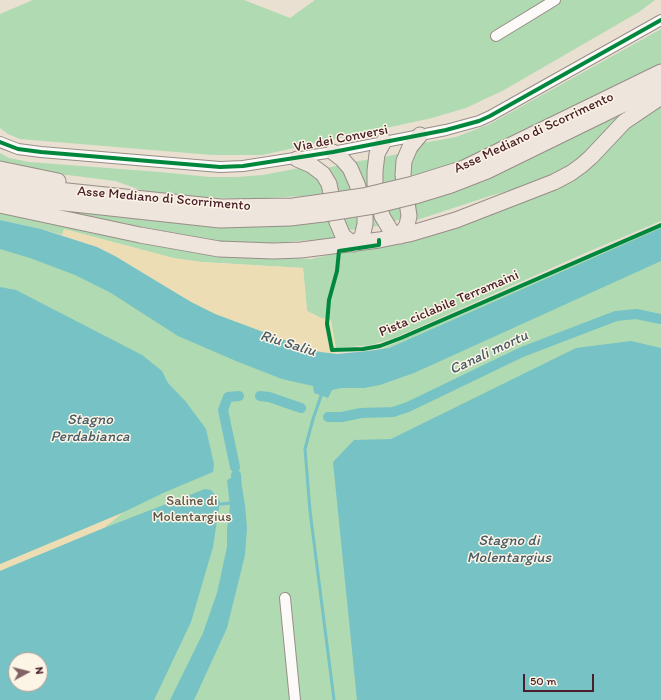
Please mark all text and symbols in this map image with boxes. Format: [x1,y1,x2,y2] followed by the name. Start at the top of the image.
[452,89,616,177] street label: Asse Mediano di Scorrimento
[293,122,389,156] street label: Via dei Conversi
[77,183,251,215] street label: Asse Mediano di Scorrimento
[377,267,521,341] street label: Pista ciclabile Terramaini
[258,327,318,361] water label: Riu Saliu
[447,327,531,379] water label: Canali mortu
[51,411,129,446] water label: Stagno Perdabianca
[153,493,231,526] park label: Saline di Molentargius
[467,532,551,567] water label: Stagno di Molentargius
[8,652,48,692] north arrow
[33,666,46,675] text: N
[525,666,596,692] scale bar
[530,674,556,688] text: 50 m

